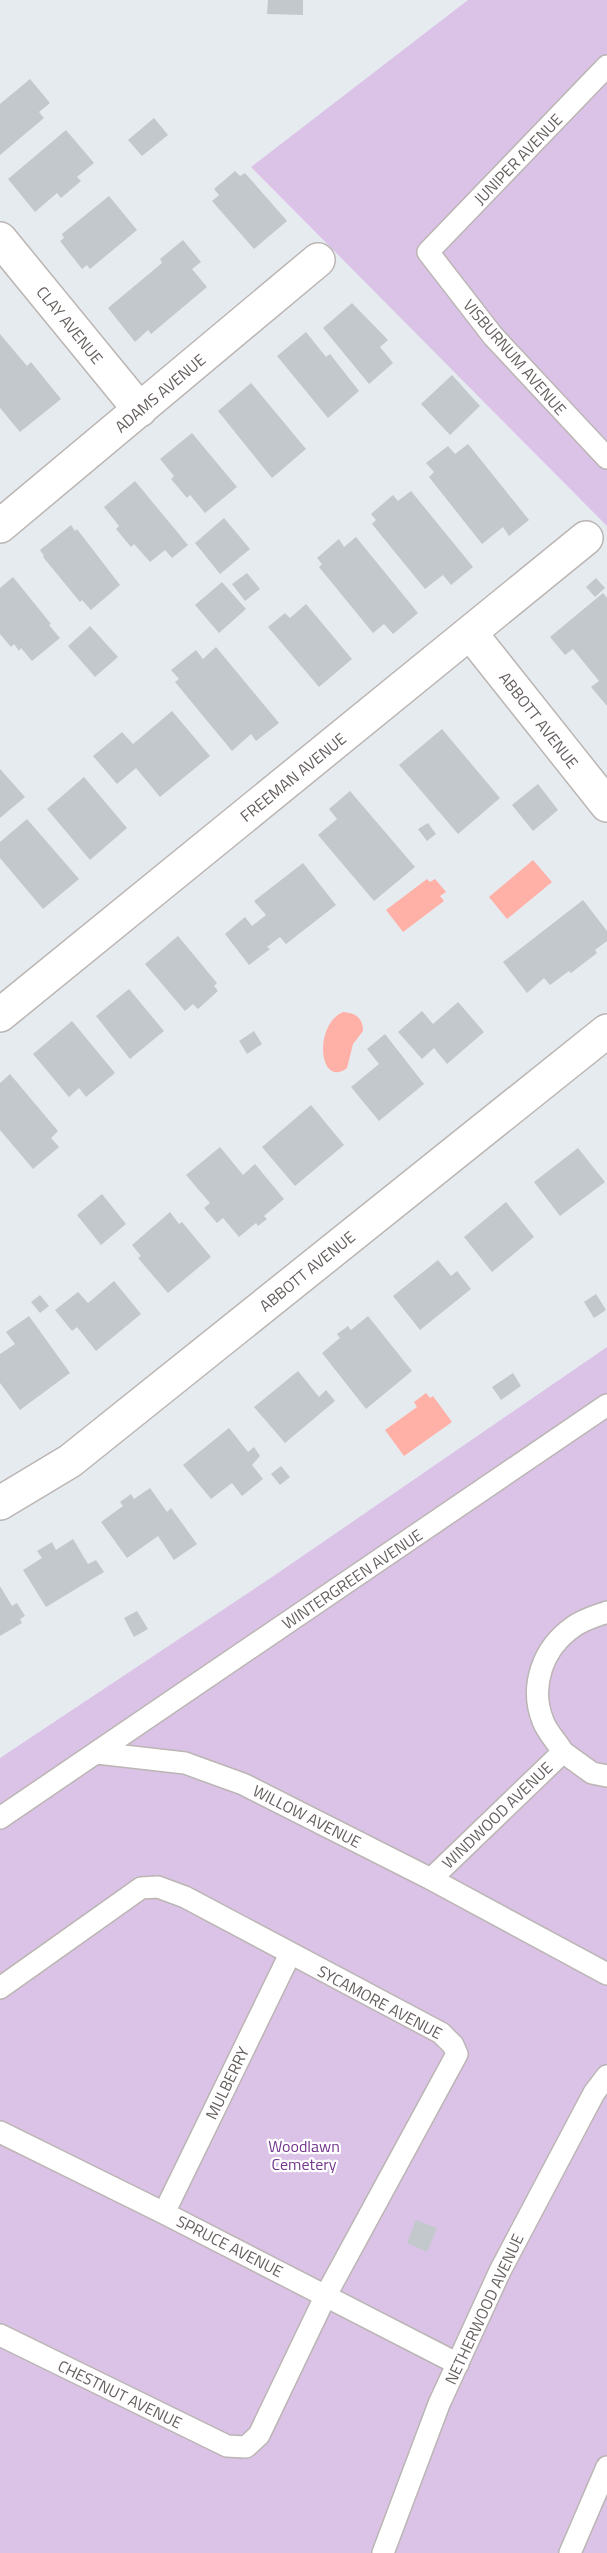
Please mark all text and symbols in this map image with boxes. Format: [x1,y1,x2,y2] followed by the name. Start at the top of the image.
[468,108,568,210] street label: JUNIPER AVENUE
[31,281,109,369] street label: CLAY AVENUE
[458,294,572,421] street label: VISBURNUM AVENUE
[109,348,211,438] street label: ADAMS AVENUE
[494,666,585,774] street label: ABBOTT AVENUE
[235,727,351,827] street label: FREEMAN AVENUE
[254,1225,360,1317] street label: ABBOTT AVENUE
[277,1523,427,1635] street label: WINTERGREEN AVENUE
[436,1756,558,1874] street label: WINDWOOD AVENUE
[249,1778,365,1854] street label: WILLOW AVENUE
[313,1959,447,2045] street label: SYCAMORE AVENUE
[199,2042,255,2123] street label: MULBERRY
[268,2134,340,2176] park label: Woodlawn Cemetery
[173,2209,288,2283] street label: SPRUCE AVENUE
[438,2230,530,2388] street label: NETHERWOOD AVENUE
[54,2353,186,2435] street label: CHESTNUT AVENUE

